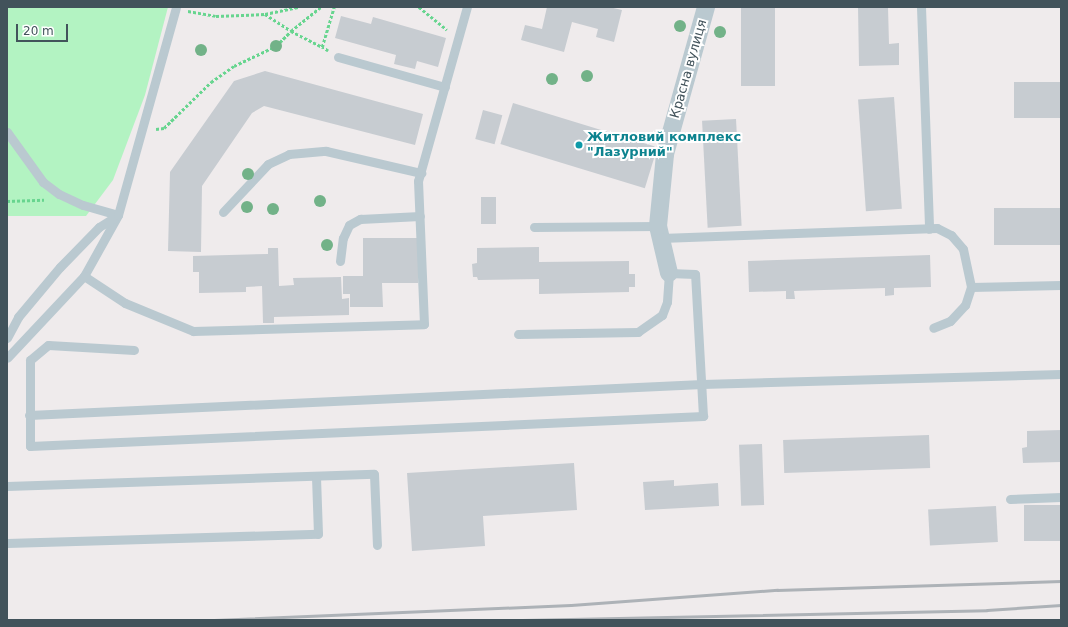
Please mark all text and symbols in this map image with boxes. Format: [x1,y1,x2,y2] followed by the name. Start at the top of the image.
[18,16,70,42] scale bar
[667,18,711,120] street label: Красна вулиця
[23,24,54,38] text: 20 m
[587,130,741,161] place label: Житловий комплекс "Лазурний"
[574,140,584,150] marker: Житловий комплекс "Лазурний"

